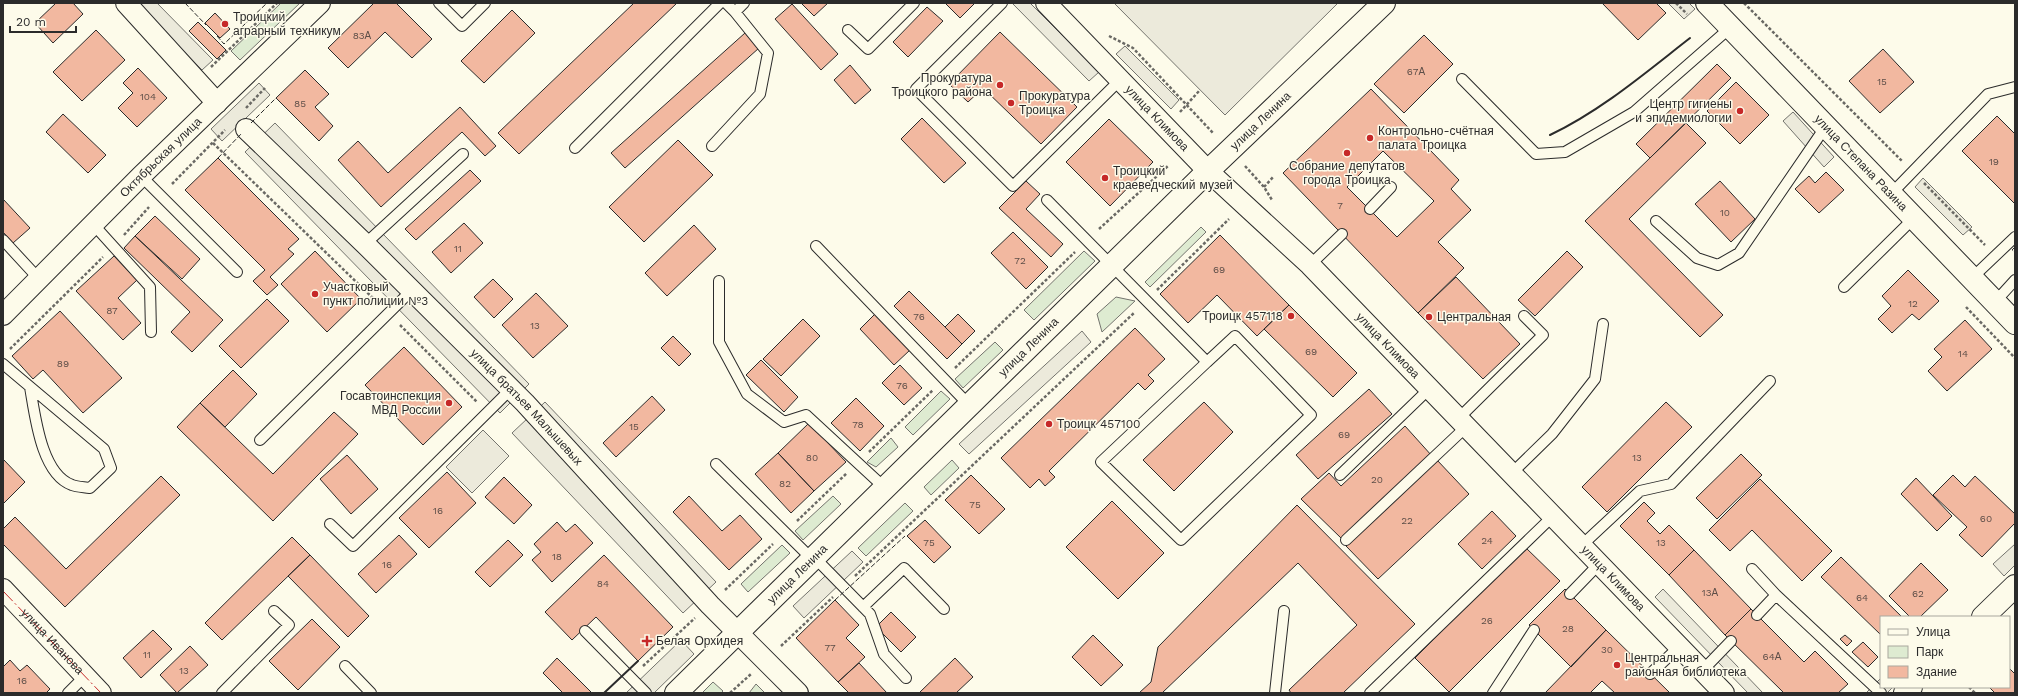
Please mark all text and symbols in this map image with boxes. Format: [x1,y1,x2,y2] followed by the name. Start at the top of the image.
[10,8,76,34] scale bar
[233,10,341,38] place label: Троицкий аграрный техникум
[16,15,46,29] text: 20 m
[220,19,230,29] marker: Троицкий аграрный техникум
[353,30,372,41] house number: 83А
[1407,66,1425,77] house number: 67А
[891,71,992,99] place label: Прокуратура Троицкого района
[1877,76,1887,87] house number: 15
[995,80,1005,90] marker: Прокуратура Троицкого района
[1122,82,1192,154] street label: улица Климова
[1227,88,1294,153] street label: улица Ленина
[1019,89,1090,117] place label: Прокуратура Троицка
[140,91,156,102] house number: 104
[1635,97,1732,125] place label: Центр гигиены и эпидемиологии
[294,98,306,109] house number: 85
[1006,98,1016,108] marker: Прокуратура Троицка
[1735,106,1745,116] marker: Центр гигиены и эпидемиологии
[1811,112,1911,214] street label: улица Степана Разина
[117,114,205,200] street label: Октябрьская улица
[1378,124,1494,152] place label: Контрольно-счётная палата Троицка
[1365,133,1375,143] marker: Контрольно-счётная палата Троицка
[1342,148,1352,158] marker: Собрание депутатов города Троицка
[1989,156,1999,167] house number: 19
[1289,159,1405,187] place label: Собрание депутатов города Троицка
[1113,164,1233,192] place label: Троицкий краеведческий музей
[1100,173,1110,183] marker: Троицкий краеведческий музей
[1337,200,1343,211] house number: 7
[1720,207,1730,218] house number: 10
[454,243,462,254] house number: 11
[1014,255,1026,266] house number: 72
[1213,264,1225,275] house number: 69
[323,280,428,308] place label: Участковый пункт полиции №3
[310,289,320,299] marker: Участковый пункт полиции №3
[1908,298,1918,309] house number: 12
[106,305,118,316] house number: 87
[1202,309,1283,323] place label: Троицк 457118
[1353,310,1423,381] street label: улица Климова
[1437,310,1511,324] place label: Центральная
[913,311,925,322] house number: 76
[1286,311,1296,321] marker: Троицк 457118
[1424,312,1434,322] marker: Центральная
[996,314,1062,379] street label: улица Ленина
[530,320,540,331] house number: 13
[468,346,585,468] street label: улица братьев Малышевых
[1305,346,1317,357] house number: 69
[1958,348,1968,359] house number: 14
[57,358,69,369] house number: 89
[896,380,908,391] house number: 76
[340,389,441,417] place label: Госавтоинспекция МВД России
[444,398,454,408] marker: Госавтоинспекция МВД России
[1057,417,1141,431] place label: Троицк 457100
[852,419,864,430] house number: 78
[1044,419,1054,429] marker: Троицк 457100
[629,421,639,432] house number: 15
[1338,429,1350,440] house number: 69
[806,452,818,463] house number: 80
[1632,452,1642,463] house number: 13
[1371,474,1383,485] house number: 20
[779,478,791,489] house number: 82
[969,499,981,510] house number: 75
[433,505,443,516] house number: 16
[1980,513,1992,524] house number: 60
[1401,515,1413,526] house number: 22
[1481,535,1493,546] house number: 24
[923,537,935,548] house number: 75
[1656,537,1666,548] house number: 13
[764,541,830,606] street label: улица Ленина
[1578,543,1648,614] street label: улица Климова
[552,551,562,562] house number: 18
[382,559,392,570] house number: 16
[597,578,609,589] house number: 84
[1702,587,1719,598] house number: 13А
[1912,588,1924,599] house number: 62
[1856,592,1868,603] house number: 64
[18,606,87,677] street label: улица Иванова
[1481,615,1493,626] house number: 26
[1880,616,2010,688] legend
[1562,623,1574,634] house number: 28
[1916,625,1950,639] text: Улица
[656,634,743,648] place label: Белая Орхидея
[641,635,653,647] marker: Белая Орхидея
[824,642,836,653] house number: 77
[1601,644,1613,655] house number: 30
[1916,645,1944,659] text: Парк
[143,649,151,660] house number: 11
[1625,651,1747,679] place label: Центральная районная библиотека
[1763,651,1782,662] house number: 64А
[1612,660,1622,670] marker: Центральная районная библиотека
[179,665,189,676] house number: 13
[1916,665,1957,679] text: Здание
[17,675,27,686] house number: 16

